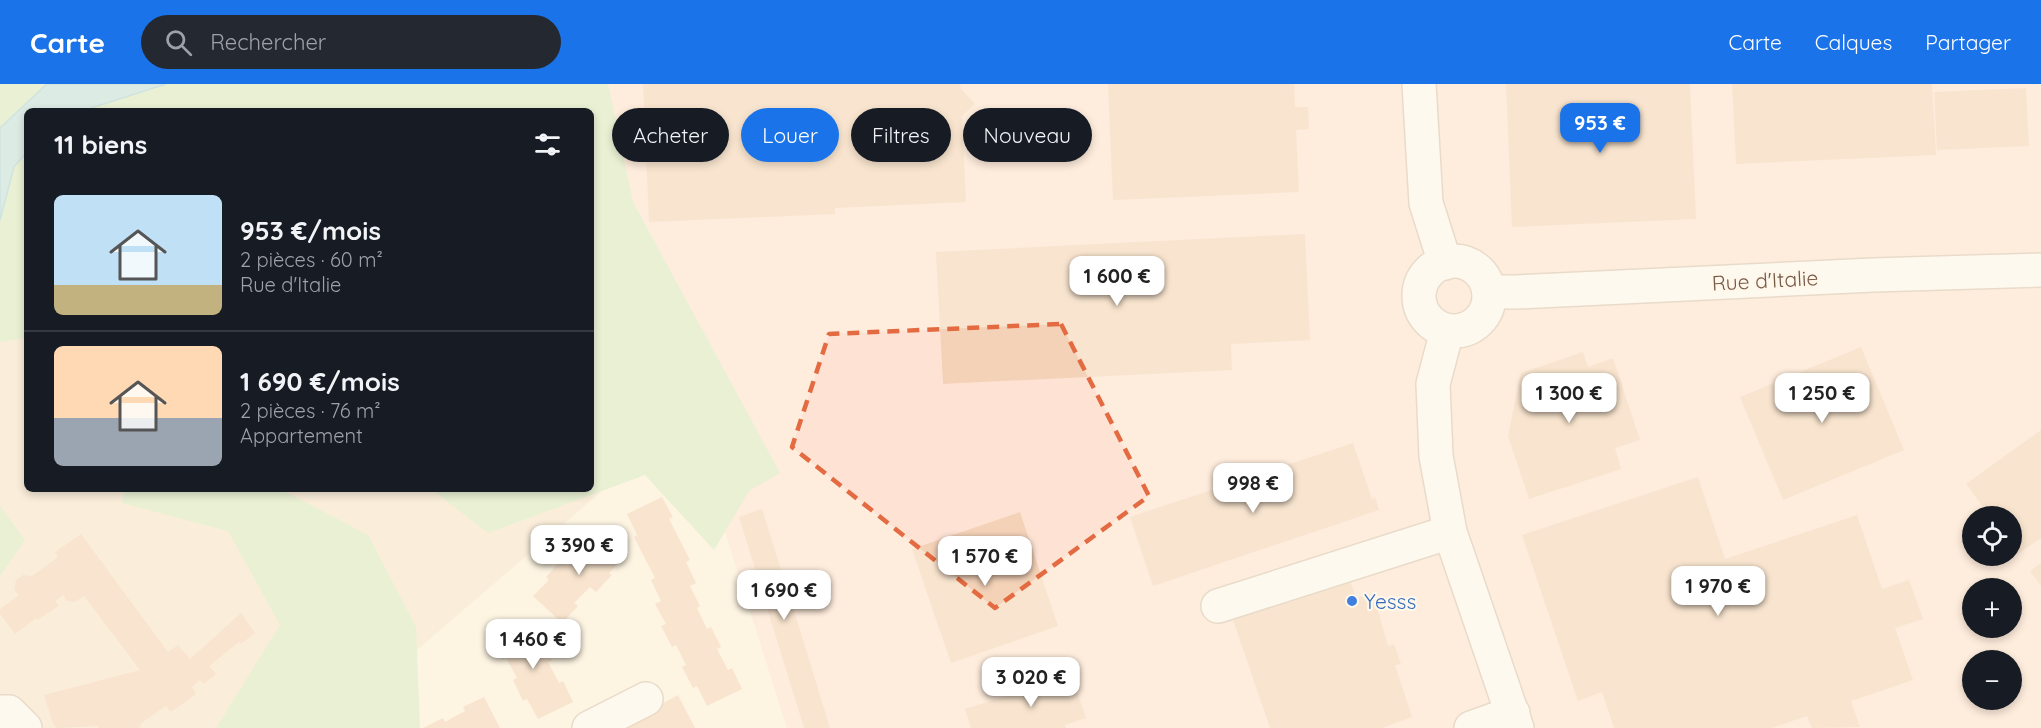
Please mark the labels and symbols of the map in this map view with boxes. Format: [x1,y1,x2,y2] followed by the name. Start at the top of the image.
[1558,103,1642,154] pin: 953 €
[1062,256,1172,307] pin: 1 600 €
[1711,264,1819,296] street label: Rue d'Italie
[1514,373,1624,424] pin: 1 300 €
[1767,373,1877,424] pin: 1 250 €
[1211,463,1295,514] pin: 998 €
[524,525,634,576] pin: 3 390 €
[930,536,1040,587] pin: 1 570 €
[1663,566,1773,617] pin: 1 970 €
[729,570,839,621] pin: 1 690 €
[1364,588,1416,614] place label: Yesss
[1345,594,1359,608] marker: Yesss
[478,619,588,670] pin: 1 460 €
[976,657,1086,708] pin: 3 020 €

